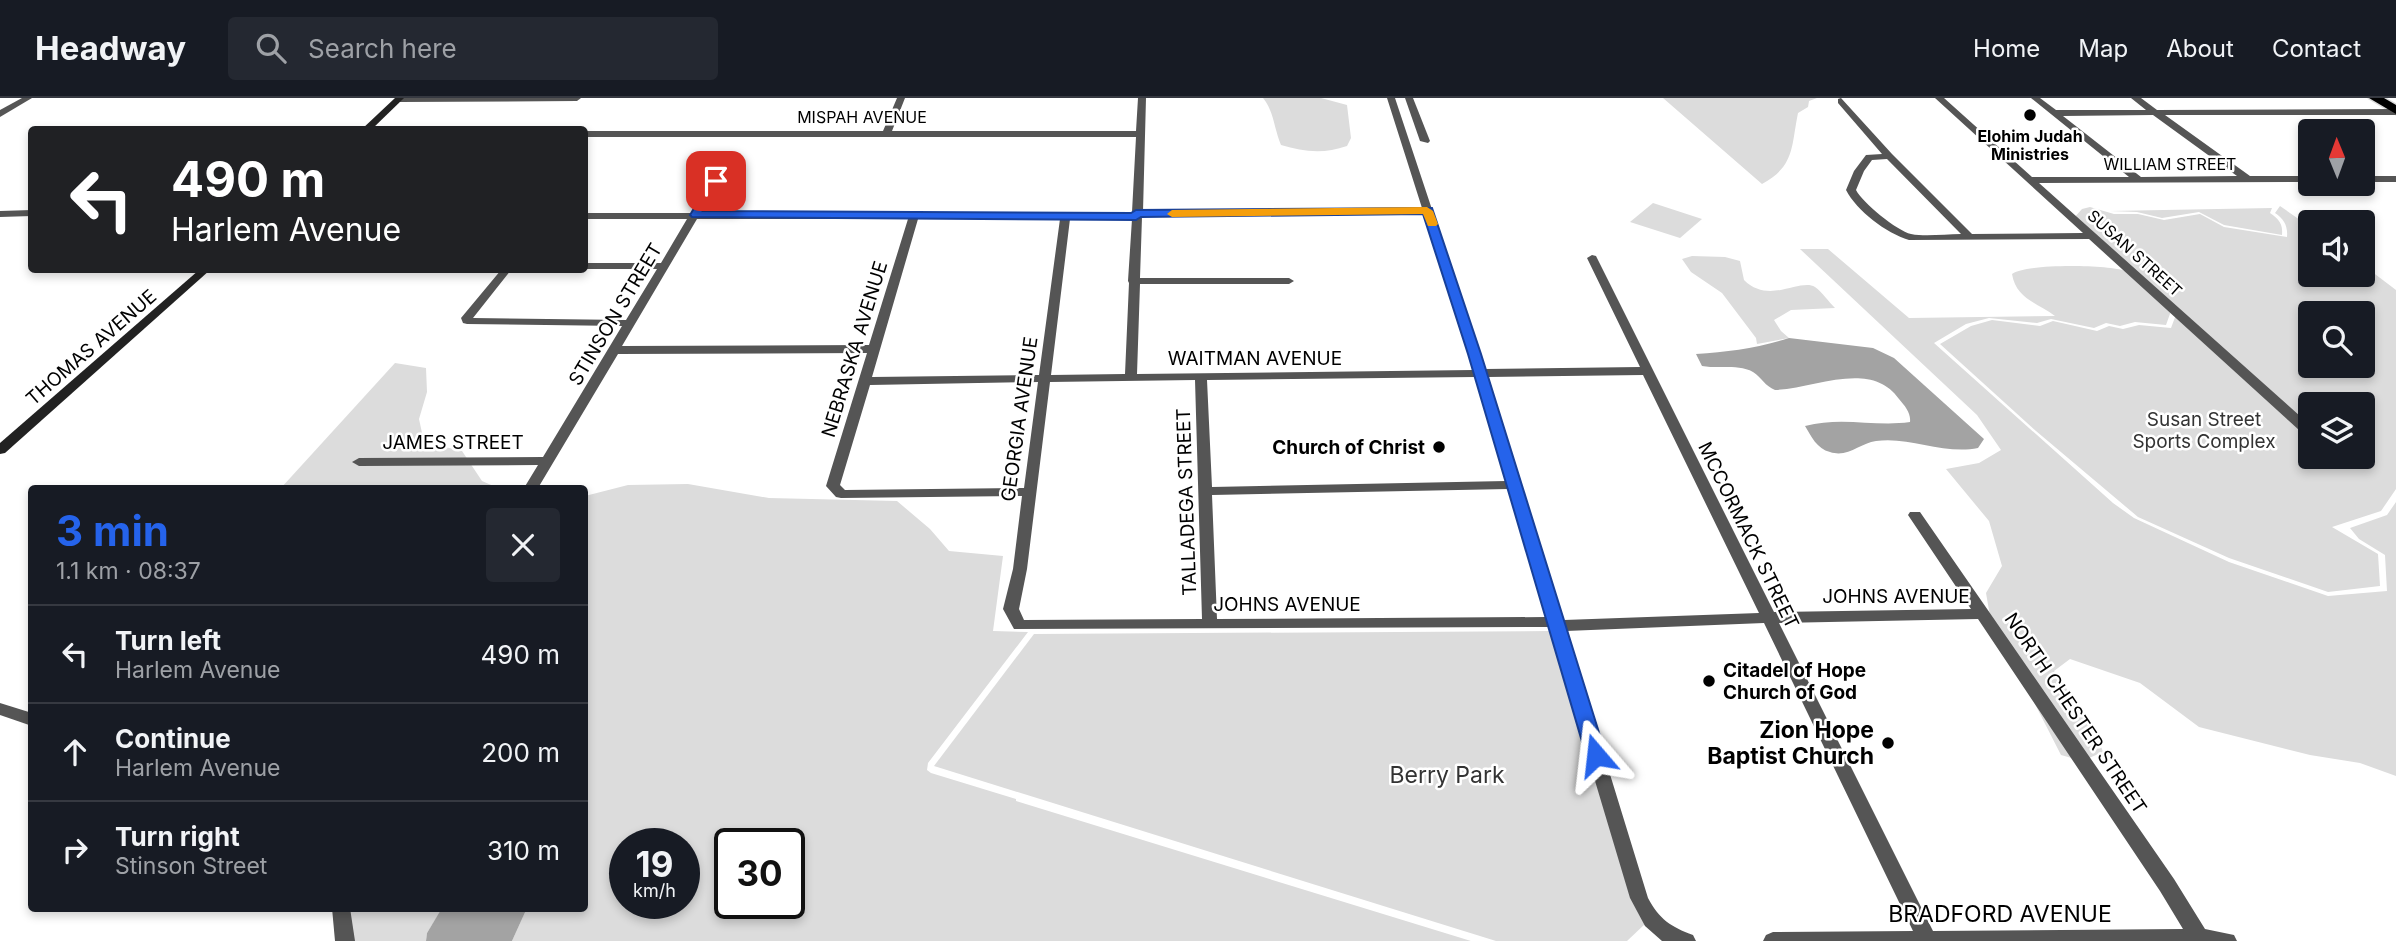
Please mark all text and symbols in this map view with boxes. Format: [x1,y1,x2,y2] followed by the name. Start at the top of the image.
[228,17,718,80] search box
[35,28,186,68] text: Headway
[252,29,290,67] icon: search
[308,33,457,64] text: Search here
[1973,34,2040,63] text: Home
[2078,34,2128,63] text: Map
[2166,34,2234,63] text: About
[2272,34,2361,63] text: Contact
[797,107,927,127] street label: MISPAH AVENUE
[2022,107,2038,123] marker: Elohim Judah Ministries
[2298,119,2375,196] north arrow
[2298,119,2375,469] map controls
[1977,126,2083,164] place label: Elohim Judah Ministries
[171,150,325,209] text: 490 m
[686,151,746,211] pin
[56,154,147,245] icon: left
[2104,154,2236,174] street label: WILLIAM STREET
[697,162,735,200] icon: arrive
[2084,205,2186,301] street label: SUSAN STREET
[171,210,401,249] text: Harlem Avenue
[2298,210,2375,287] button: sound
[564,239,667,390] street label: STINSON STREET
[817,258,892,440] street label: NEBRASKA AVENUE
[22,285,161,410] street label: THOMAS AVENUE
[2298,301,2375,378] button: search
[997,335,1042,503] street label: GEORGIA AVENUE
[1168,347,1342,370] street label: WAITMAN AVENUE
[2298,392,2375,469] button: layers
[1172,408,1201,596] street label: TALLADEGA STREET
[2132,408,2276,453] park label: Susan Street Sports Complex
[382,431,524,454] street label: JAMES STREET
[1272,436,1425,459] place label: Church of Christ
[1693,438,1804,632] street label: MCCORMACK STREET
[1431,439,1447,455] marker: Church of Christ
[56,505,169,556] text: 3 min
[486,508,560,582] button: close
[56,557,201,585] text: 1.1 km · 08:37
[1822,585,1970,608] street label: JOHNS AVENUE
[1213,593,1361,616] street label: JOHNS AVENUE
[2000,608,2152,818] street label: NORTH CHESTER STREET
[115,625,221,656] text: Turn left
[56,635,94,673] icon: left
[481,639,560,670] text: 490 m
[115,656,280,684] text: Harlem Avenue
[1723,659,1866,704] place label: Citadel of Hope Church of God
[1701,673,1717,689] marker: Citadel of Hope Church of God
[1707,716,1874,770] place label: Zion Hope Baptist Church
[1559,718,1633,792] position arrow
[115,723,231,754] text: Continue
[56,733,94,771] icon: ahead
[1880,735,1896,751] marker: Zion Hope Baptist Church
[481,737,560,768] text: 200 m
[115,754,280,782] text: Harlem Avenue
[1389,761,1505,789] park label: Berry Park
[115,821,240,852] text: Turn right
[714,828,805,919] speed limit sign: 30
[56,831,94,869] icon: right
[487,835,560,866] text: 310 m
[636,843,673,885] text: 19
[115,852,267,880] text: Stinson Street
[633,880,676,901] text: km/h
[1888,900,2112,928] street label: BRADFORD AVENUE

